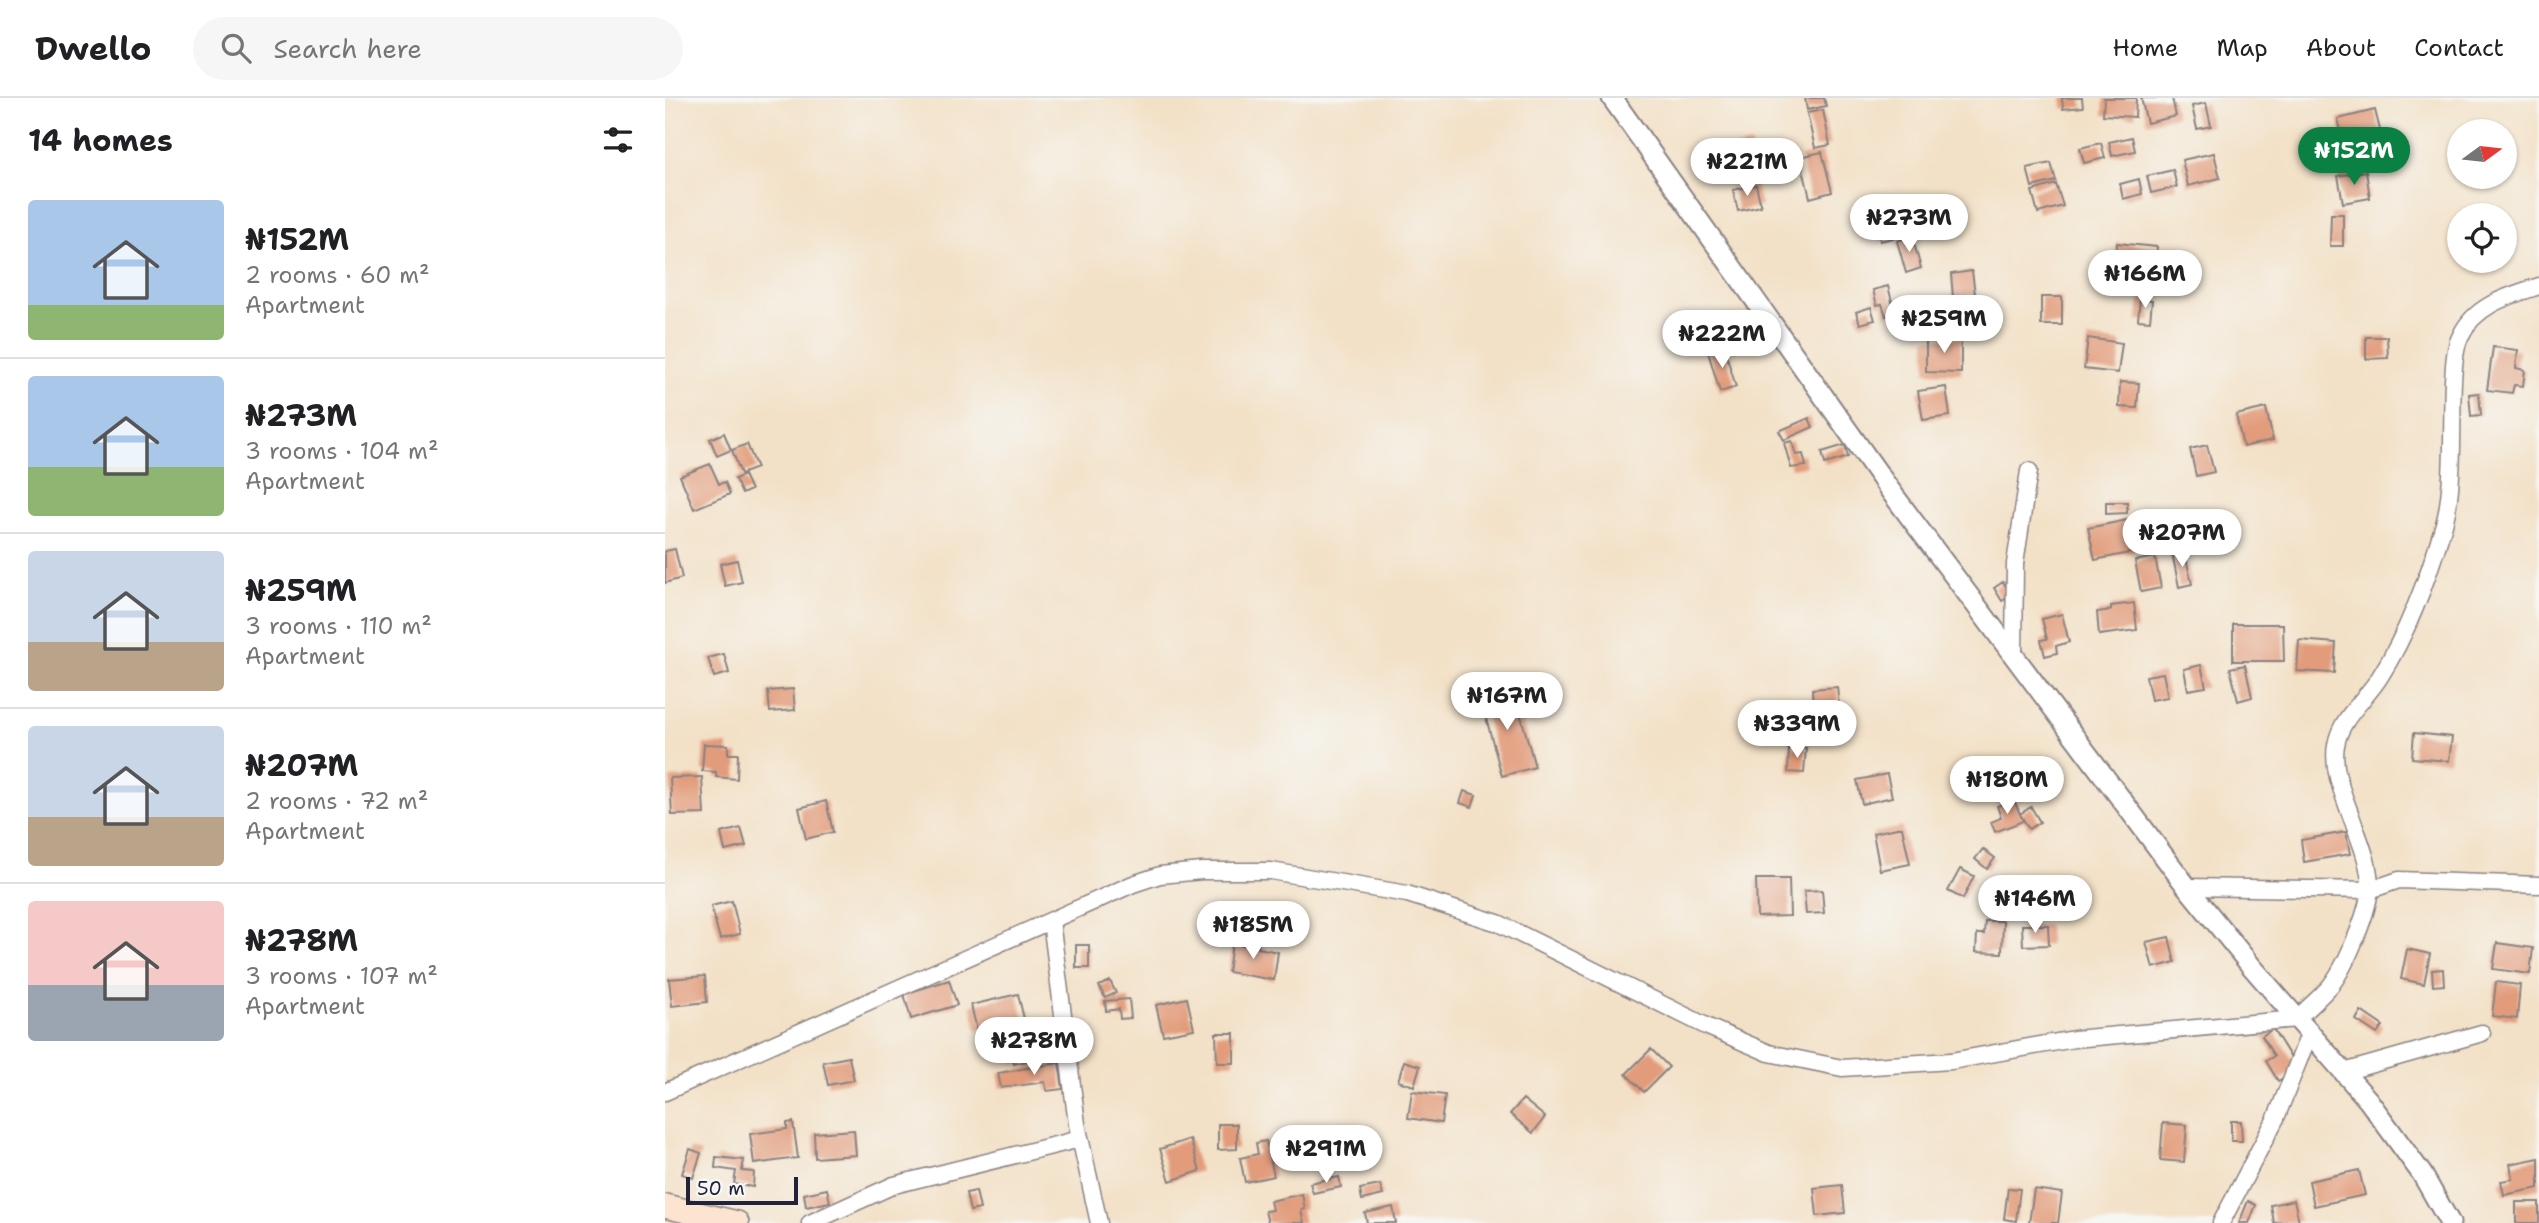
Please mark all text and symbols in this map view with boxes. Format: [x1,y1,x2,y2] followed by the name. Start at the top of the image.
[193,17,683,80] search box
[35,26,151,71] text: Dwello
[217,29,255,67] icon: search
[273,31,422,66] text: Search here
[2112,32,2178,64] text: Home
[2216,32,2268,64] text: Map
[2306,32,2376,64] text: About
[2414,32,2504,64] text: Contact
[2447,119,2517,189] north arrow
[2447,119,2517,273] map controls
[28,120,173,161] text: 14 homes
[599,121,637,159] icon: filters
[2305,127,2403,187] pin: ₦152M
[2314,135,2394,165] text: ₦152M
[1698,139,1796,198] pin: ₦221M
[1706,146,1788,176] text: ₦221M
[1860,194,1958,254] pin: ₦273M
[1866,202,1952,232] text: ₦273M
[2447,203,2517,273] button: locate
[245,219,349,260] text: ₦152M
[84,228,168,312] icon: home
[2096,250,2194,310] pin: ₦166M
[2104,258,2186,288] text: ₦166M
[245,260,430,290] text: 2 rooms · 60 m²
[245,290,365,320] text: Apartment
[1895,296,1993,355] pin: ₦259M
[1901,303,1987,333] text: ₦259M
[1673,310,1771,370] pin: ₦222M
[1678,318,1766,348] text: ₦222M
[245,395,357,436] text: ₦273M
[84,404,168,488] icon: home
[245,436,438,466] text: 3 rooms · 104 m²
[245,466,365,496] text: Apartment
[2133,510,2231,569] pin: ₦207M
[2139,517,2225,547] text: ₦207M
[245,570,357,611] text: ₦259M
[84,579,168,663] icon: home
[245,611,432,641] text: 3 rooms · 110 m²
[245,641,365,671] text: Apartment
[1458,672,1556,732] pin: ₦167M
[1467,680,1547,710] text: ₦167M
[1748,700,1846,760] pin: ₦339M
[1754,708,1840,738] text: ₦339M
[245,745,358,786] text: ₦207M
[84,754,168,838] icon: home
[1958,756,2056,816] pin: ₦180M
[1966,764,2048,794] text: ₦180M
[245,786,428,816] text: 2 rooms · 72 m²
[245,816,365,846] text: Apartment
[1986,876,2084,935] pin: ₦146M
[1994,883,2076,913] text: ₦146M
[1204,902,1302,961] pin: ₦185M
[1213,909,1293,939] text: ₦185M
[245,920,358,961] text: ₦278M
[84,929,168,1013] icon: home
[245,961,438,991] text: 3 rooms · 107 m²
[245,991,365,1021] text: Apartment
[985,1018,1083,1077] pin: ₦278M
[991,1025,1077,1055] text: ₦278M
[1277,1126,1375,1185] pin: ₦291M
[1286,1133,1366,1163] text: ₦291M
[686,1174,798,1206] scale bar
[697,1176,745,1201] text: 50 m

